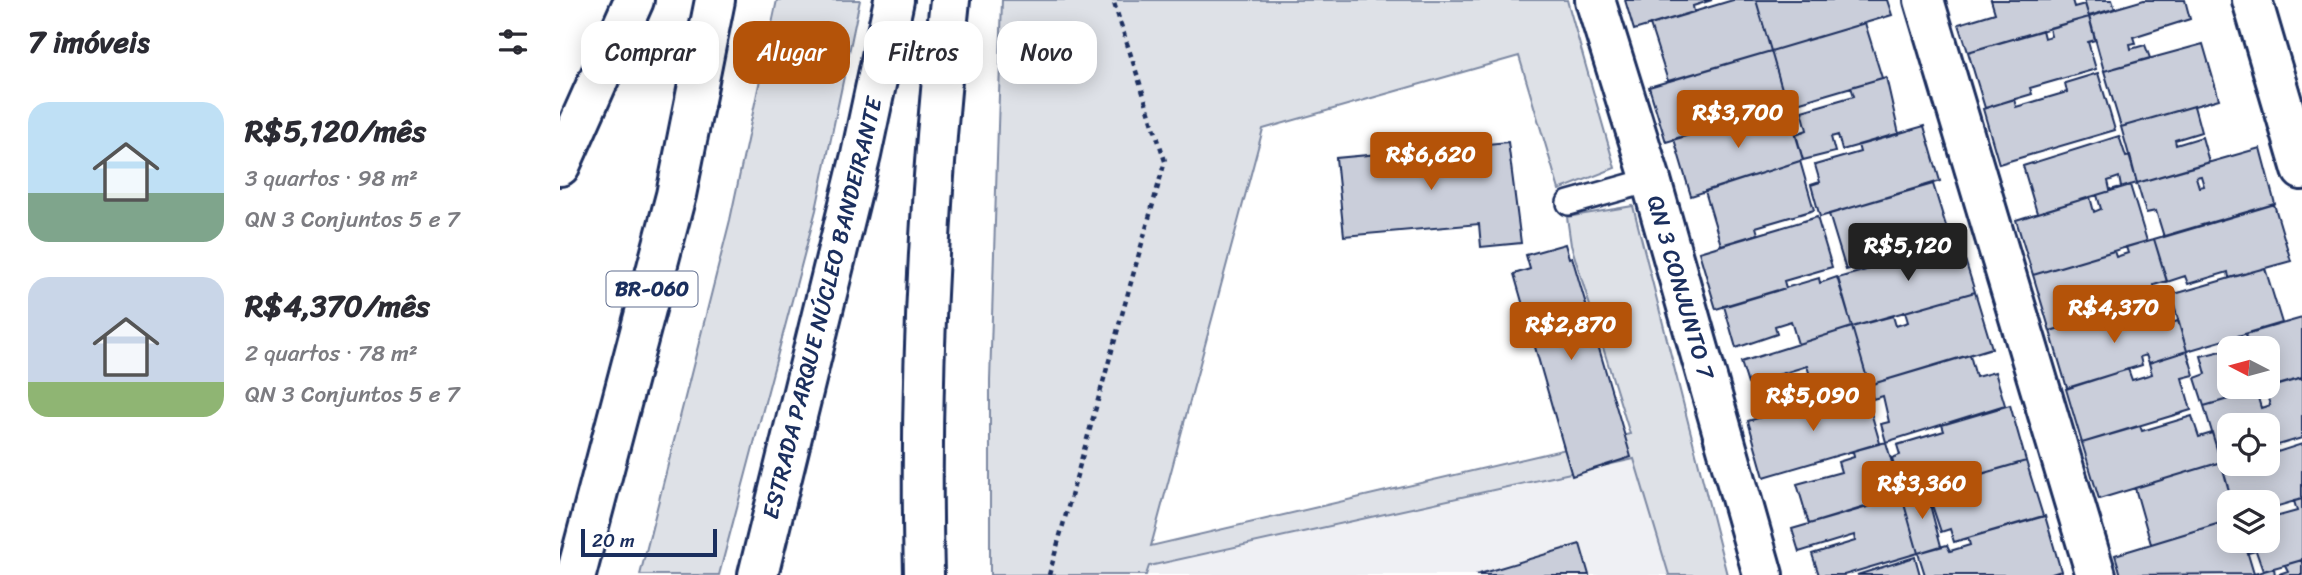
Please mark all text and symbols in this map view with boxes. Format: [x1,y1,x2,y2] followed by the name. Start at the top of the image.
[28,15,149,69] text: 7 imóveis
[581,21,719,84] chip: Comprar
[733,21,850,84] chip: Alugar
[864,21,983,84] chip: Filtros
[997,21,1097,84] chip: Novo
[494,23,532,61] icon: filters
[1673,90,1803,150] pin: R$3,700
[750,92,895,523] street label: ESTRADA PARQUE NÚCLEO BANDEIRANTE
[1693,92,1783,133] text: R$3,700
[245,104,426,158] text: R$5,120/mês
[84,130,168,214] icon: home
[1366,132,1496,192] pin: R$6,620
[1386,134,1476,175] text: R$6,620
[245,158,418,199] text: 3 quartos · 98 m²
[1635,191,1727,385] street label: QN 3 CONJUNTO 7
[245,199,460,240] text: QN 3 Conjuntos 5 e 7
[1843,224,1973,283] pin: R$5,120
[1864,225,1952,266] text: R$5,120
[606,272,698,306] road number: BR-060
[245,279,430,333] text: R$4,370/mês
[2049,286,2179,345] pin: R$4,370
[2069,287,2159,328] text: R$4,370
[1506,302,1636,362] pin: R$2,870
[1526,304,1616,345] text: R$2,870
[84,305,168,389] icon: home
[245,333,418,374] text: 2 quartos · 78 m²
[2217,336,2280,399] north arrow
[2217,336,2280,553] map controls
[245,374,460,415] text: QN 3 Conjuntos 5 e 7
[1748,374,1878,433] pin: R$5,090
[1767,375,1859,416] text: R$5,090
[2217,413,2280,476] button: locate
[1857,462,1987,521] pin: R$3,360
[1878,463,1966,504] text: R$3,360
[2217,490,2280,553] button: layers
[592,524,635,557] text: 20 m
[581,526,718,558] scale bar

